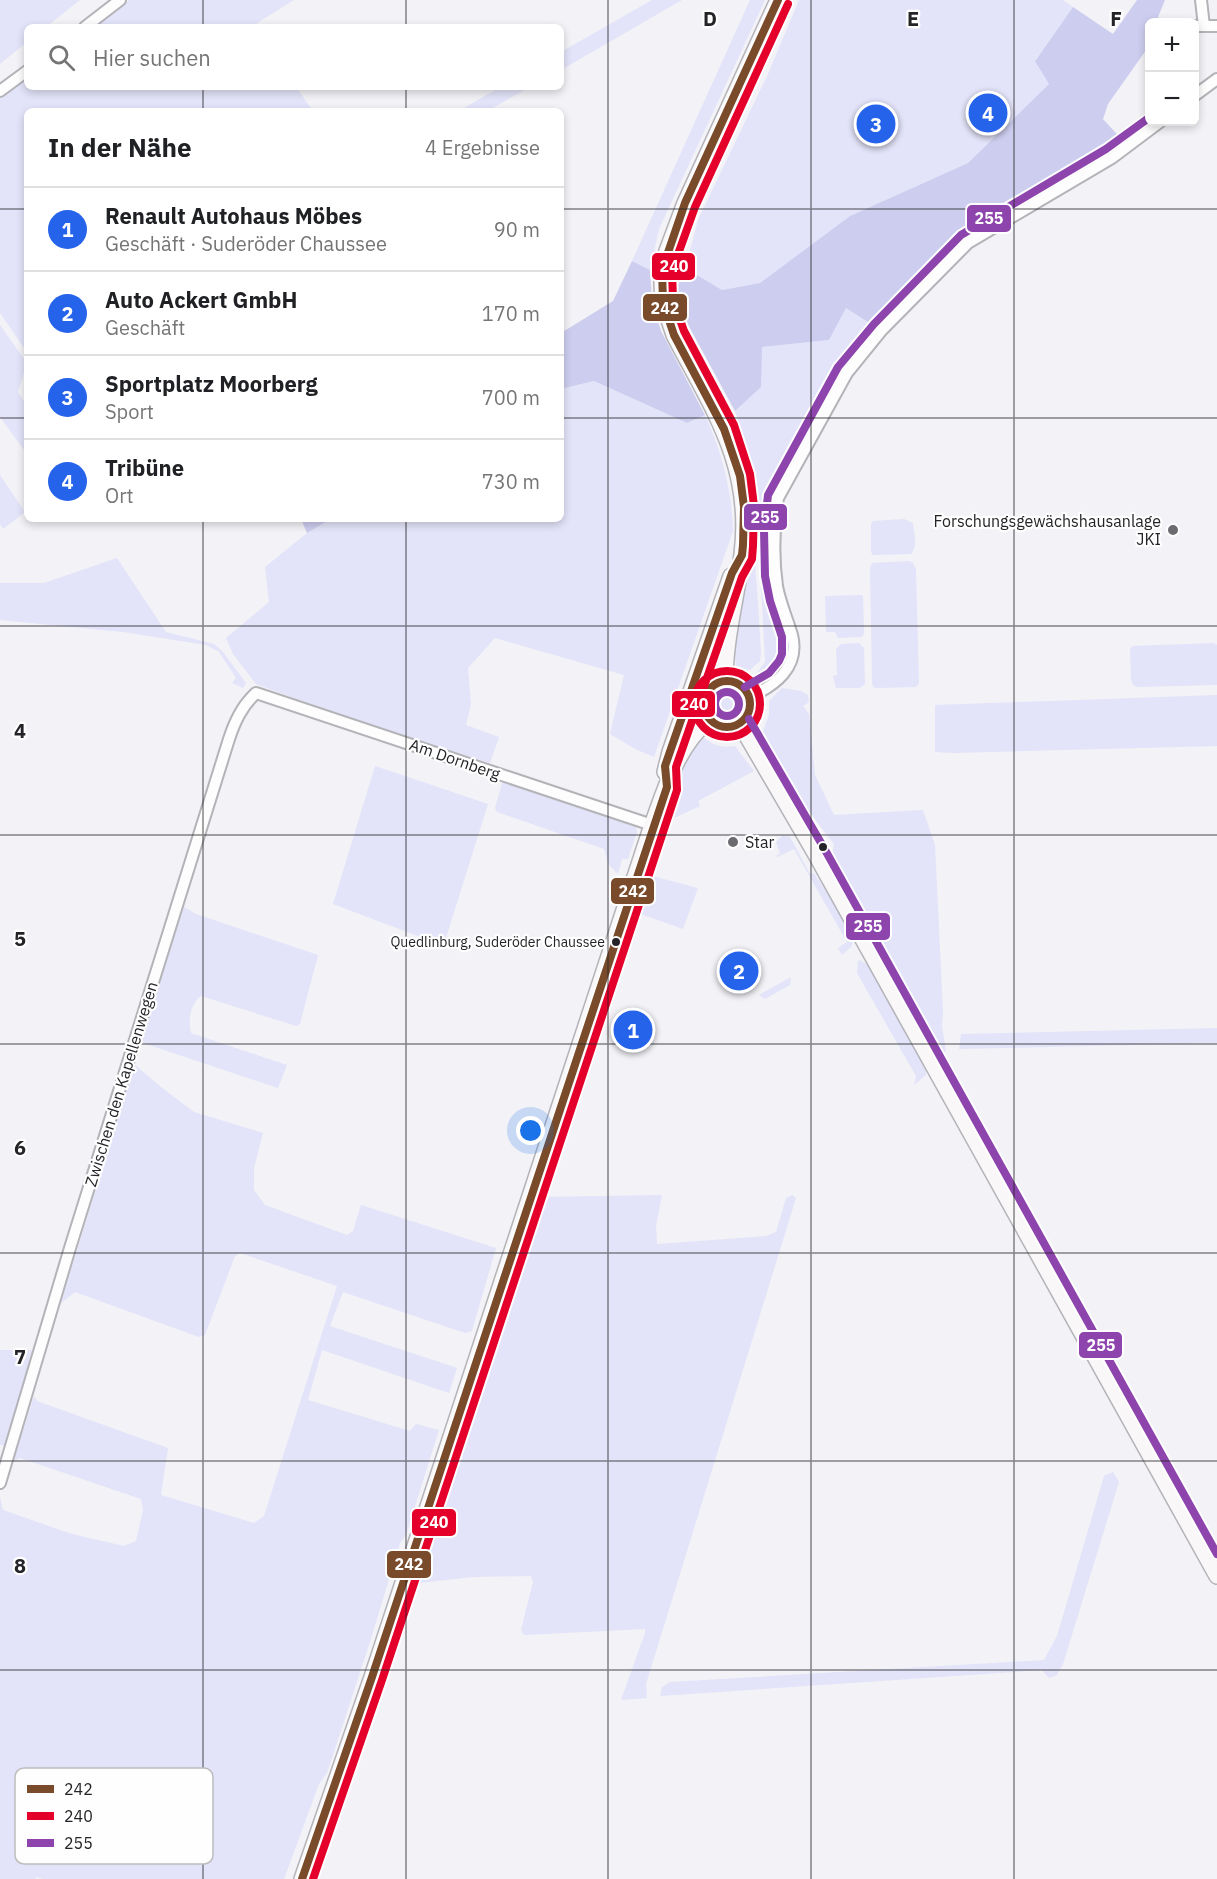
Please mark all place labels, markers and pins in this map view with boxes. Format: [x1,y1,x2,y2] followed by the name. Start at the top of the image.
[968,90,1008,136] pin: 4
[856,102,896,146] pin: 3
[934,511,1161,549] place label: Forschungsgewächshausanlage JKI
[1166,523,1180,537] marker: Forschungsgewächshausanlage JKI
[745,832,774,852] place label: Star
[726,835,740,849] marker: Star
[817,841,829,853] unlabelled marker
[390,933,605,951] place label: Quedlinburg, Suderöder Chaussee
[610,936,622,948] marker: Quedlinburg, Suderöder Chaussee
[720,948,758,994] pin: 2
[614,1008,652,1052] pin: 1

